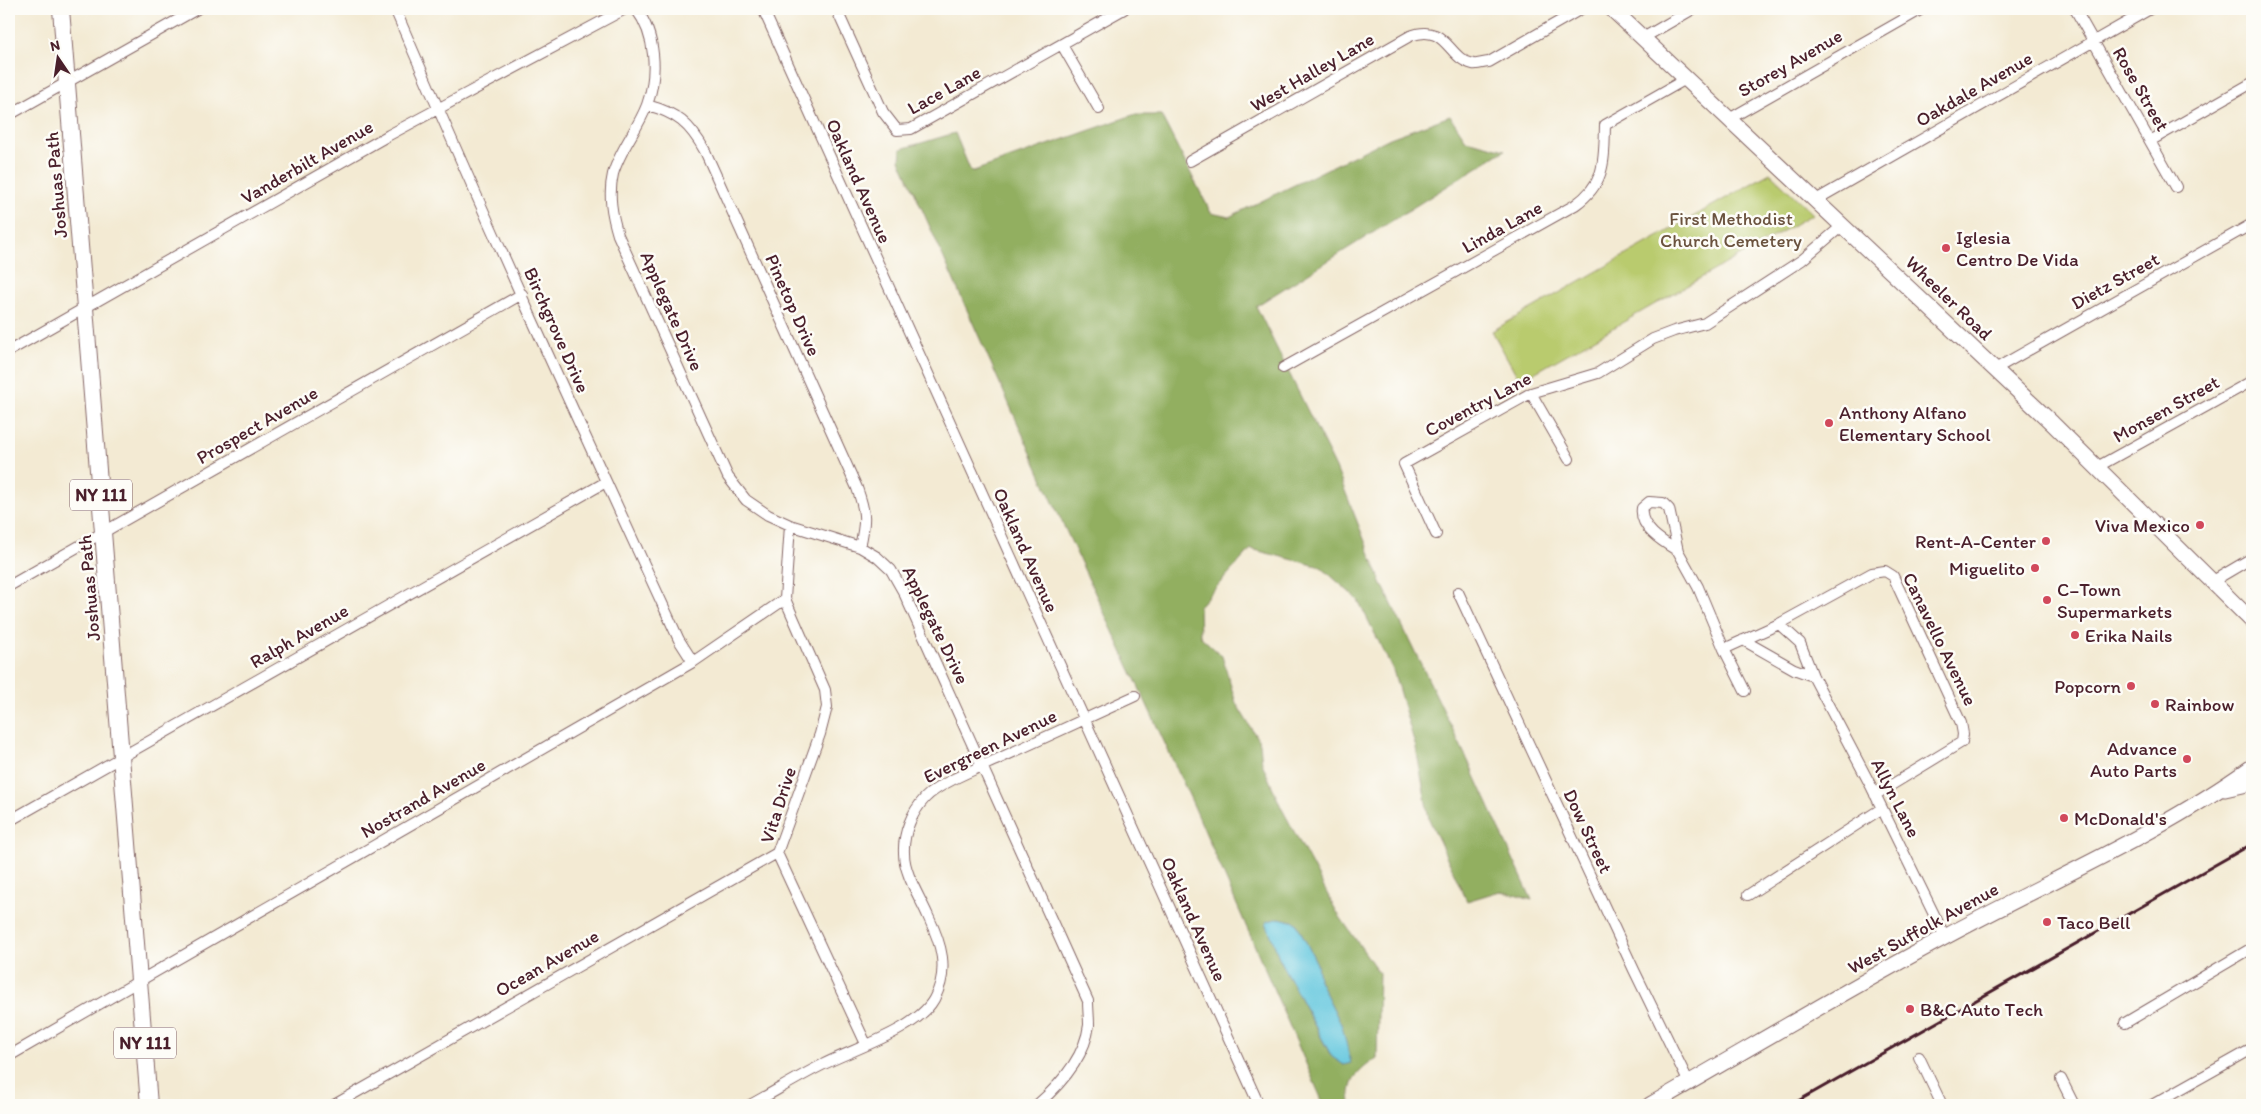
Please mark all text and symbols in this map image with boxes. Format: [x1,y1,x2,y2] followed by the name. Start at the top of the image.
[1734,24,1846,102] street label: Storey Avenue
[1246,27,1378,117] street label: West Halley Lane
[32,32,82,82] north arrow
[49,36,62,55] text: N
[2108,43,2174,135] street label: Rose Street
[1911,46,2037,132] street label: Oakdale Avenue
[903,60,985,120] street label: Lace Lane
[237,115,377,209] street label: Vanderbilt Avenue
[821,115,897,247] street label: Oakland Avenue
[40,131,72,239] street label: Joshuas Path
[1458,196,1546,258] street label: Linda Lane
[1660,207,1802,252] park label: First Methodist Church Cemetery
[1956,226,2079,271] place label: Iglesia Centro De Vida
[1940,242,1952,254] marker: Iglesia Centro De Vida
[2067,247,2163,315] street label: Dietz Street
[635,248,709,374] street label: Applegate Drive
[760,250,826,360] street label: Pinetop Drive
[1901,251,1998,345] street label: Wheeler Road
[519,264,595,396] street label: Birchgrove Drive
[1421,366,1535,442] street label: Coventry Lane
[2109,370,2223,448] street label: Monsen Street
[192,381,322,469] street label: Prospect Avenue
[1839,401,1991,446] place label: Anthony Alfano Elementary School
[1823,417,1835,429] marker: Anthony Alfano Elementary School
[70,480,132,510] road number: NY 111
[988,484,1064,616] street label: Oakland Avenue
[2095,514,2190,537] place label: Viva Mexico
[2194,519,2206,531] marker: Viva Mexico
[1915,530,2037,553] place label: Rent-A-Center
[73,534,105,642] street label: Joshuas Path
[2040,535,2052,547] marker: Rent-A-Center
[1949,557,2025,580] place label: Miguelito
[898,562,974,688] street label: Applegate Drive
[2029,562,2041,574] marker: Miguelito
[1898,569,1982,709] street label: Canavello Avenue
[2057,578,2172,623] place label: C‑Town Supermarkets
[2041,594,2053,606] marker: C‑Town Supermarkets
[246,599,352,673] street label: Ralph Avenue
[2085,624,2173,647] place label: Erika Nails
[2069,629,2081,641] marker: Erika Nails
[2054,675,2121,698] place label: Popcorn
[2125,680,2137,692] marker: Popcorn
[2165,693,2235,716] place label: Rainbow
[2149,698,2161,710] marker: Rainbow
[920,704,1060,788] street label: Evergreen Avenue
[2090,737,2177,782] place label: Advance Auto Parts
[356,753,490,843] street label: Nostrand Avenue
[2181,753,2193,765] marker: Advance Auto Parts
[1866,755,1926,841] street label: Allyn Lane
[755,764,801,846] street label: Vita Drive
[1559,785,1617,877] street label: Dow Street
[2074,807,2167,830] place label: McDonald's
[2058,812,2070,824] marker: McDonald's
[1156,853,1232,985] street label: Oakland Avenue
[1844,877,2002,979] street label: West Suffolk Avenue
[2057,911,2131,934] place label: Taco Bell
[2041,916,2053,928] marker: Taco Bell
[491,924,603,1002] street label: Ocean Avenue
[1920,998,2043,1021] place label: B&C Auto Tech
[1904,1003,1916,1015] marker: B&C Auto Tech
[114,1028,176,1058] road number: NY 111

